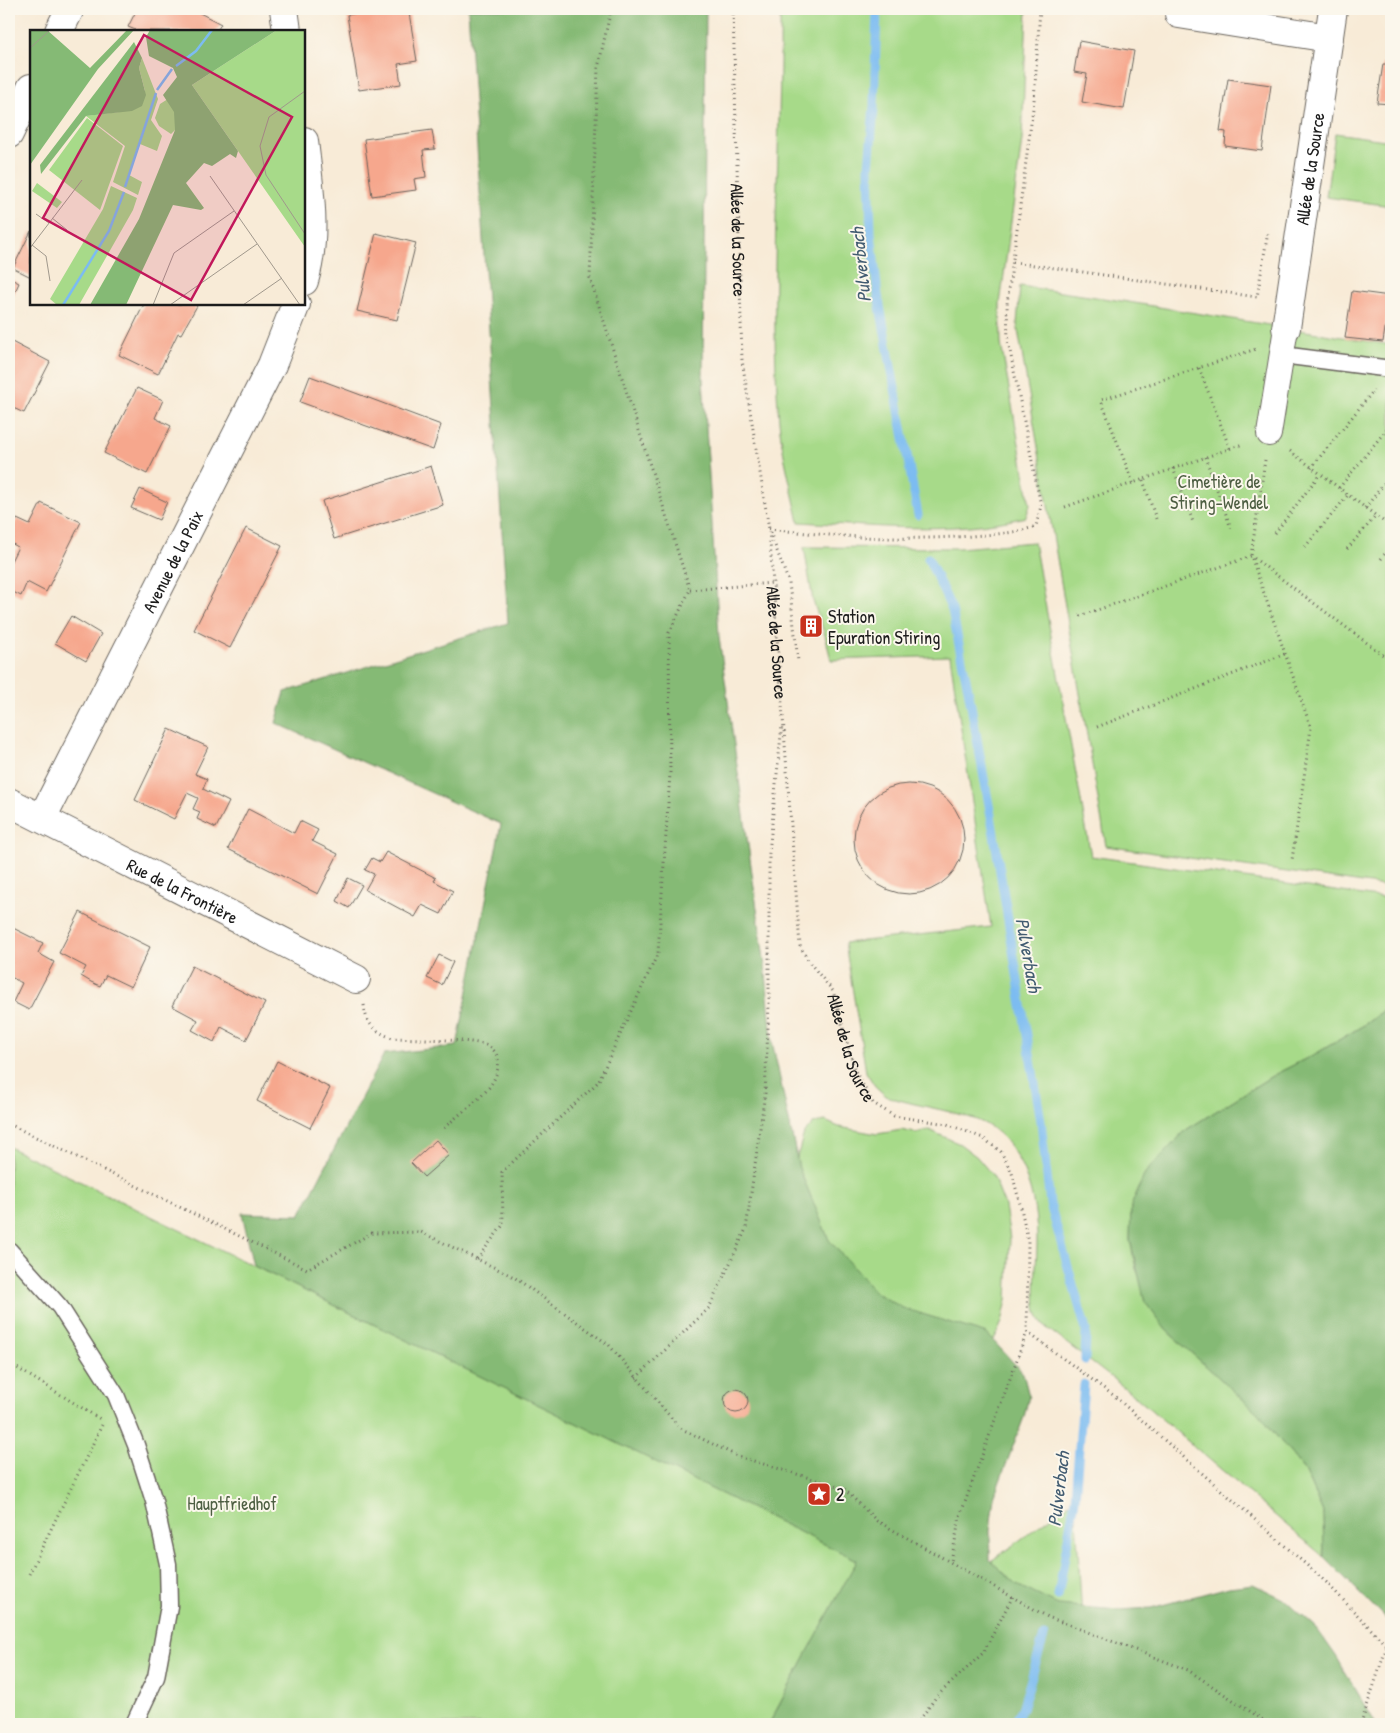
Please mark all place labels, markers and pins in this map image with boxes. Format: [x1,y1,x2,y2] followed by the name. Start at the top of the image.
[828,604,940,650] place label: Station Epuration Stiring
[798,613,824,639] building icon: Station Epuration Stiring
[806,1481,832,1507] place icon: 2
[836,1482,845,1507] place label: 2

